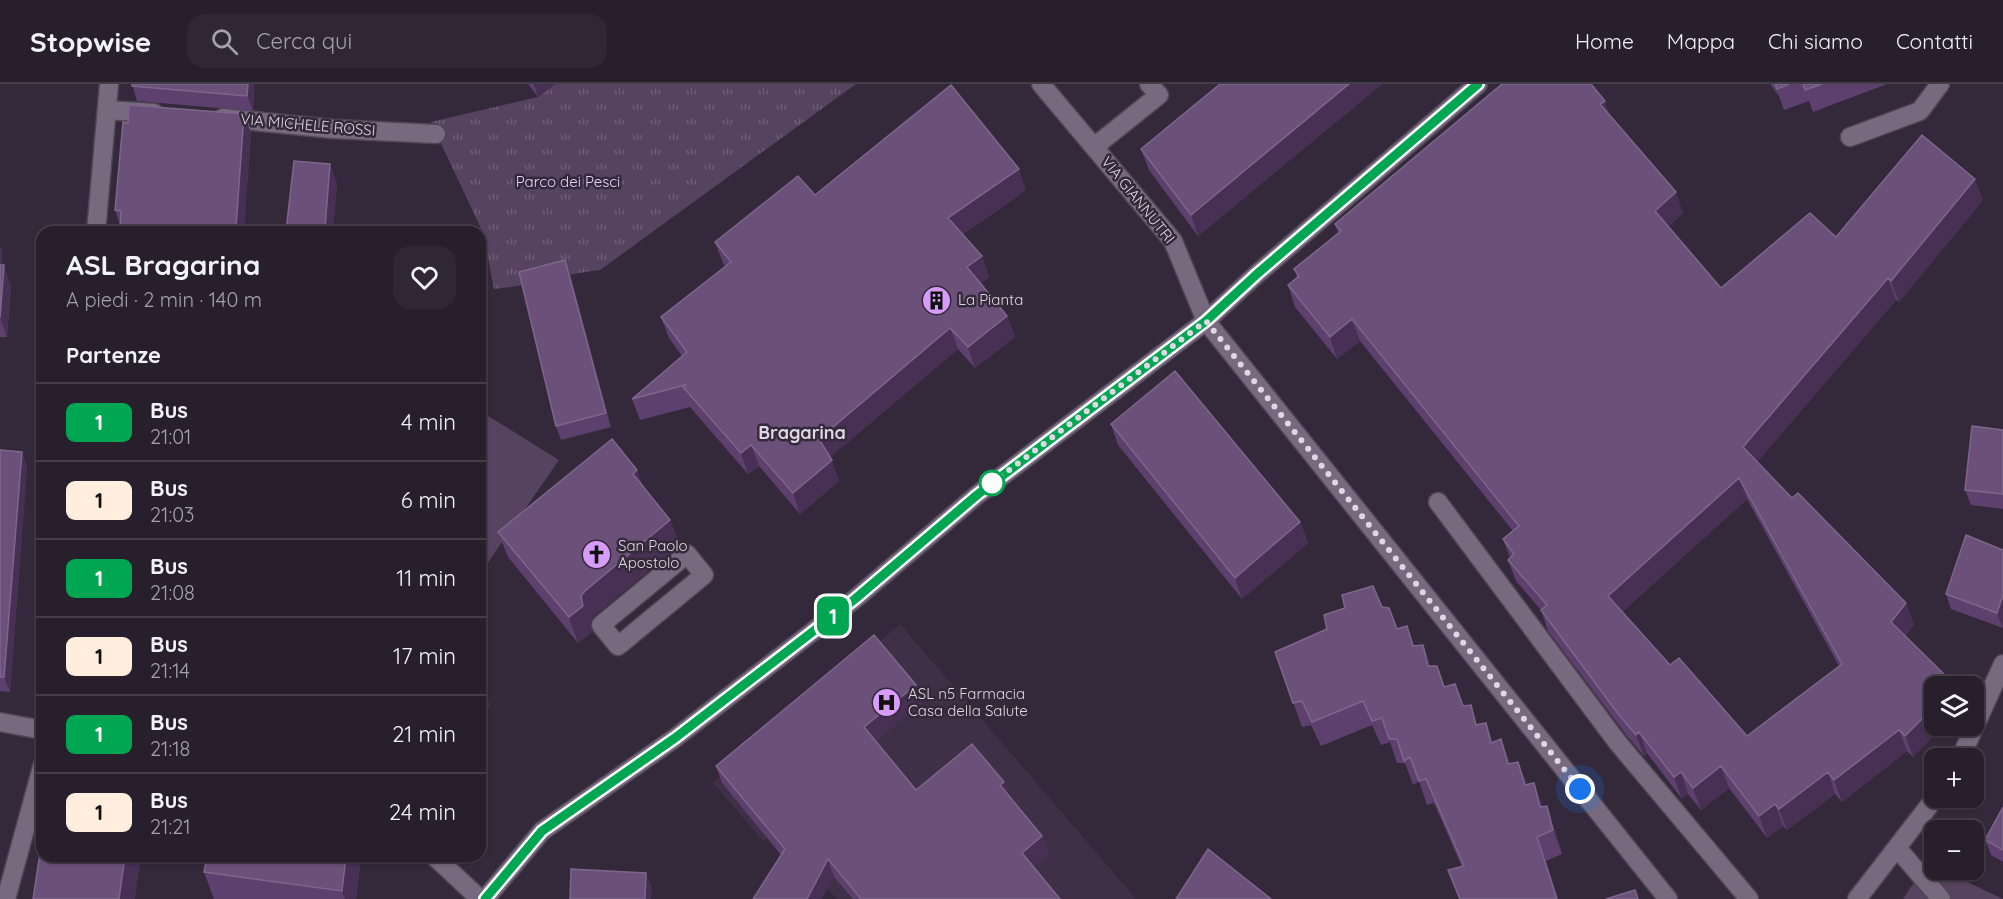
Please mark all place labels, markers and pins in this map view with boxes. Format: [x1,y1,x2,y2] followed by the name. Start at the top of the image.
[921,284,953,316] building icon: La Pianta
[958,290,1023,309] place label: La Pianta
[979,470,1005,496] unlabelled marker
[618,536,688,572] place label: San Paolo Apostolo
[581,539,613,571] church icon: San Paolo Apostolo
[908,684,1028,720] place label: ASL n5 Farmacia Casa della Salute
[871,687,903,719] hospital icon: ASL n5 Farmacia Casa della Salute

